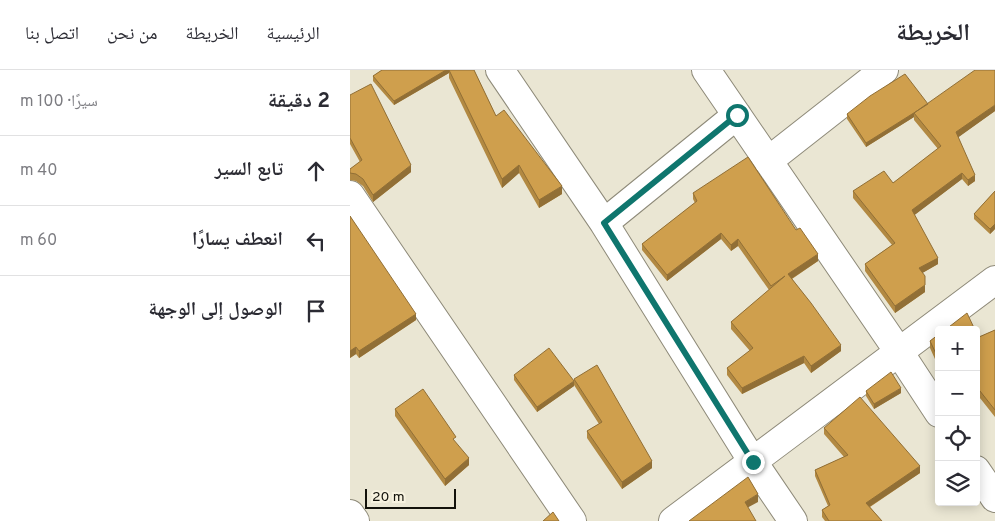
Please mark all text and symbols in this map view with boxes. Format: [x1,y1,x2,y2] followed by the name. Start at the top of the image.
[896,19,970,49] text: الخريطة
[25,23,79,46] text: اتصل بنا
[107,23,158,46] text: من نحن
[186,23,239,46] text: الخريطة
[267,23,320,46] text: الرئيسية
[268,88,330,115] text: 2 دقيقة
[20,92,98,112] text: سيرًا · 100 m
[726,104,749,127] route start
[302,157,330,185] icon: ahead
[215,158,283,182] text: تابع السير
[20,161,58,181] text: 40 m
[302,227,330,255] icon: left
[192,228,283,252] text: انعطف يسارًا
[20,231,57,251] text: 60 m
[302,297,330,325] icon: arrive
[149,298,283,322] text: الوصول إلى الوجهة
[935,326,980,506] map controls
[935,326,980,371] button: +
[935,371,980,416] button: −
[935,416,980,461] button: locate
[742,451,765,474] route end
[935,461,980,506] button: layers
[365,486,456,509] scale bar
[372,489,405,506] text: 20 m

